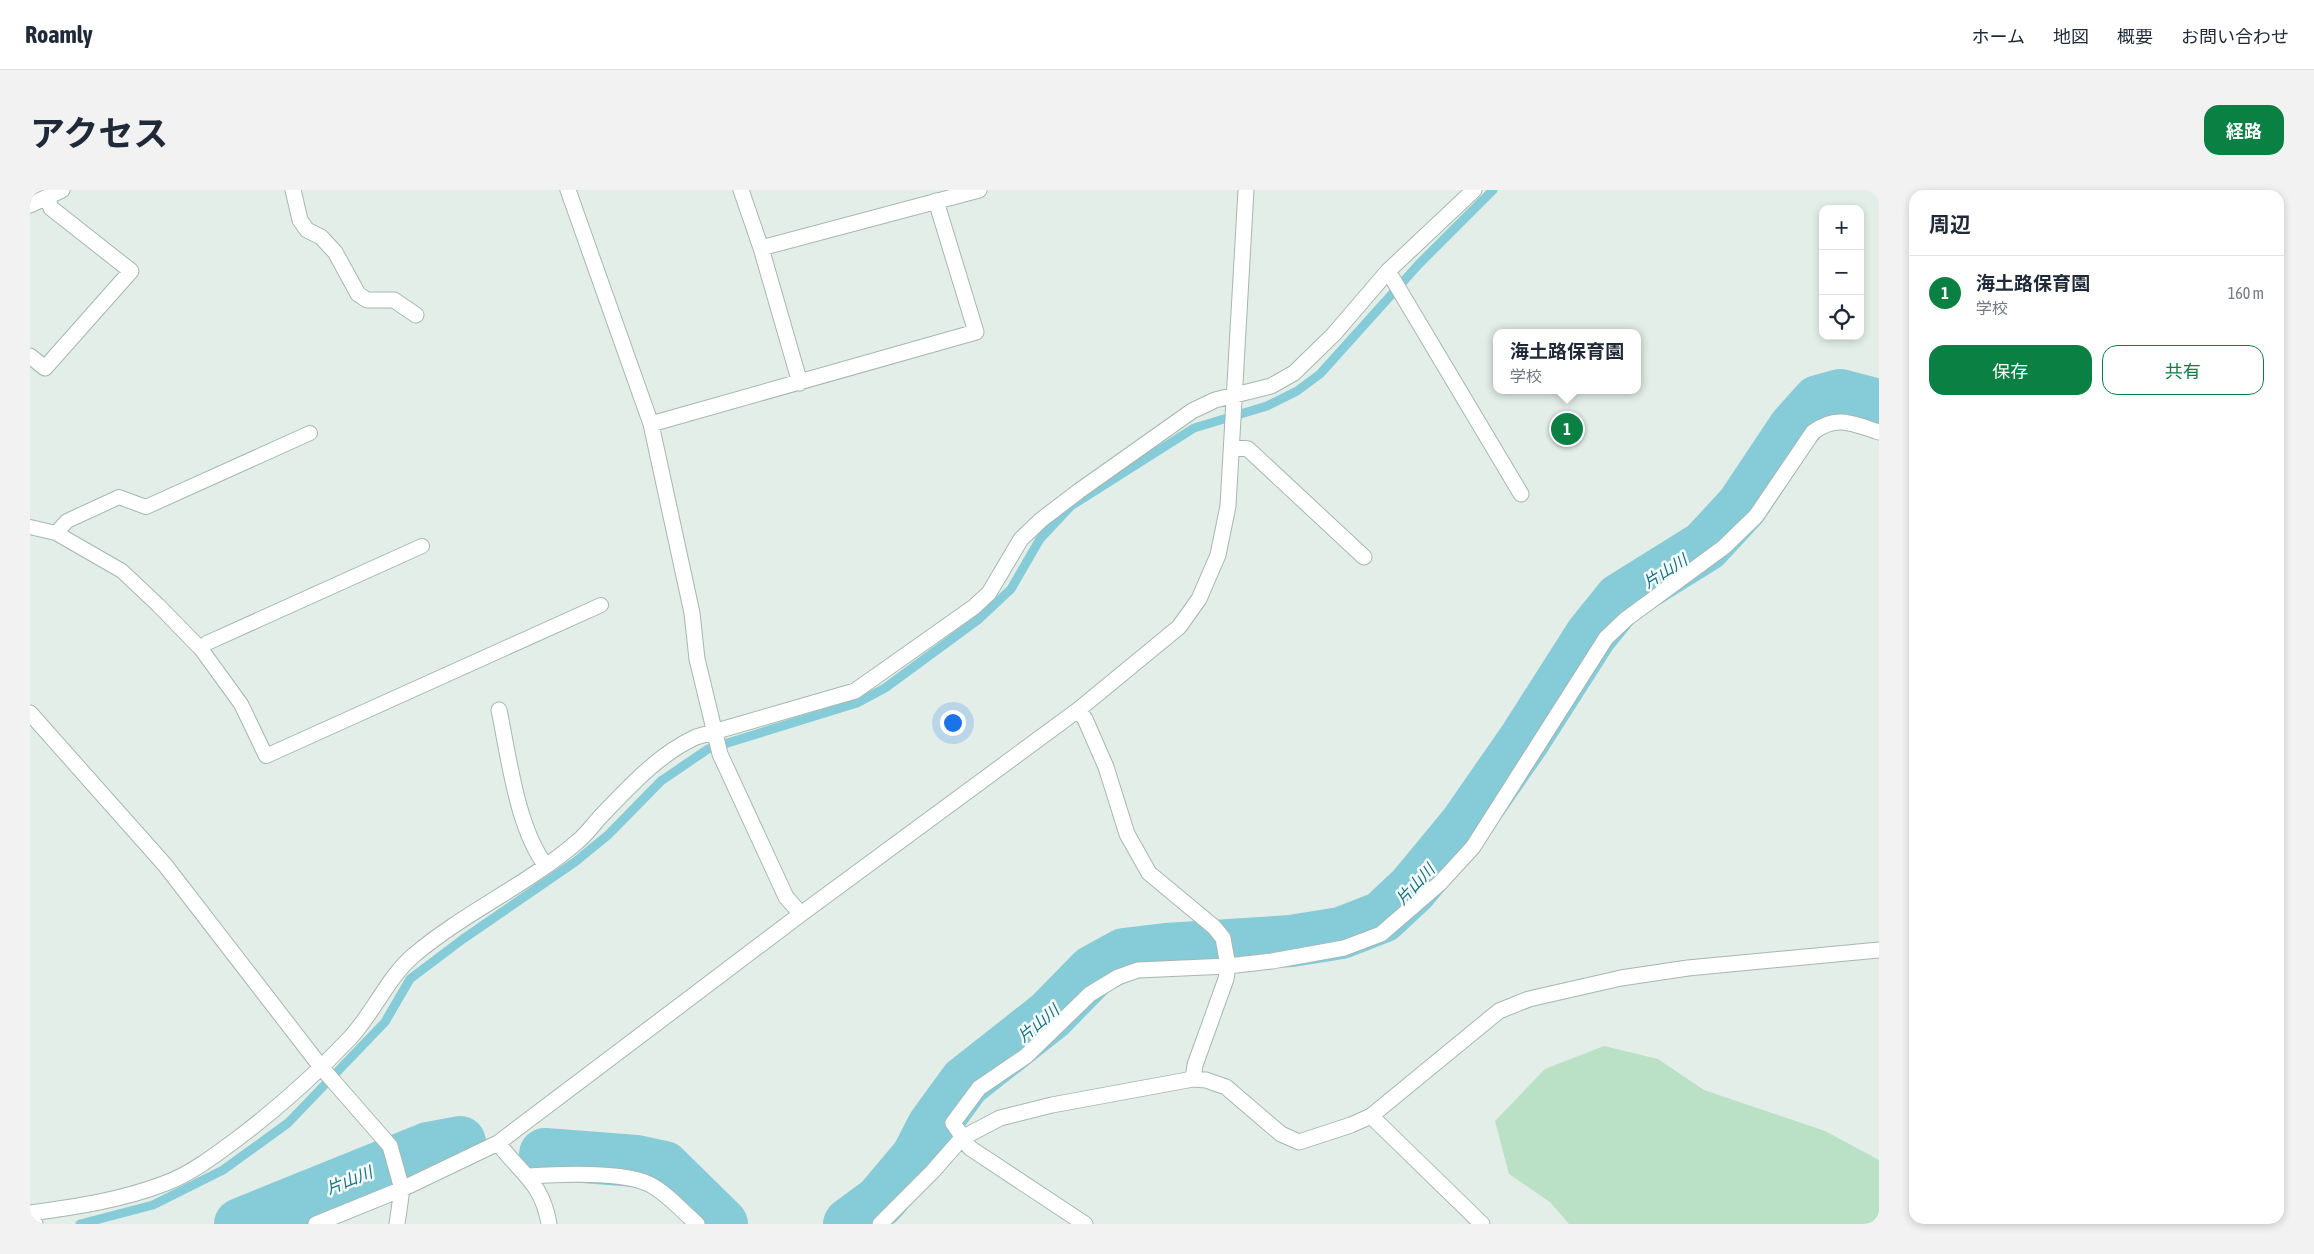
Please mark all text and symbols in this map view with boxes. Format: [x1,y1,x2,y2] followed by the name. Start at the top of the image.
[25,21,93,48] text: Roamly
[1972,26,2025,47] text: ホーム
[2053,26,2089,47] text: 地図
[2117,26,2153,47] text: 概要
[2181,26,2289,47] text: お問い合わせ
[2204,105,2284,155] button: 経路
[30,113,168,153] text: アクセス
[1819,205,1864,340] map controls
[1819,205,1864,250] button: +
[1929,212,1971,236] text: 周辺
[1819,250,1864,295] button: −
[1976,272,2090,294] text: 海土路保育園
[1941,284,1949,302] text: 1
[2228,284,2264,302] text: 160 m
[1819,295,1864,340] button: locate
[1976,299,2008,317] text: 学校
[1493,329,1641,394] popup
[1510,340,1624,362] text: 海土路保育園
[1929,345,2092,395] button: 保存
[2102,345,2264,395] button: 共有
[1510,367,1542,385] text: 学校
[1551,410,1583,448] pin: 1
[1640,550,1692,591] water label: 片山川
[940,710,966,736] your location
[1392,859,1439,908] water label: 片山川
[1014,999,1064,1045] water label: 片山川
[323,1162,376,1197] water label: 片山川

